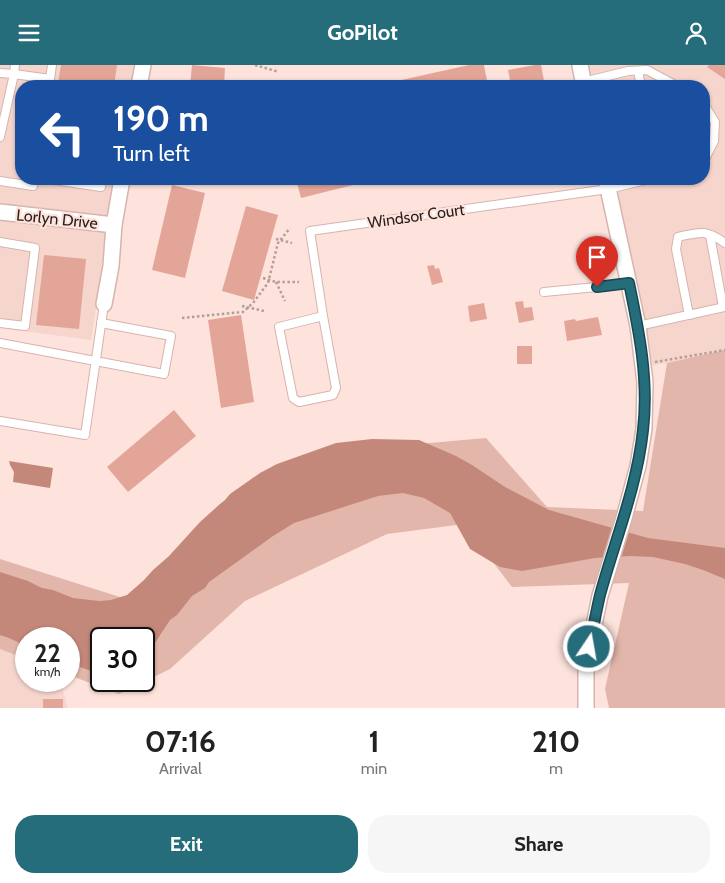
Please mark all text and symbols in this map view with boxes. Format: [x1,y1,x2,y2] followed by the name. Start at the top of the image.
[15,19,43,47] icon: menu
[327,19,398,46] text: GoPilot
[682,19,710,47] icon: person
[113,97,209,140] text: 190 m
[30,100,95,165] icon: left
[113,140,190,167] text: Turn left
[366,200,466,232] street label: Windsor Court
[15,205,99,233] street label: Lorlyn Drive
[576,236,618,287] pin
[583,243,611,271] icon: arrive
[562,620,614,672] position arrow
[90,627,155,692] speed limit sign: 30
[34,638,61,668] text: 22
[34,664,61,679] text: km/h
[145,723,216,760] text: 07:16
[368,723,379,760] text: 1
[532,723,580,760] text: 210
[159,759,202,778] text: Arrival
[361,759,387,778] text: min
[549,759,563,778] text: m
[15,815,358,873] button: Exit
[368,815,710,873] button: Share

